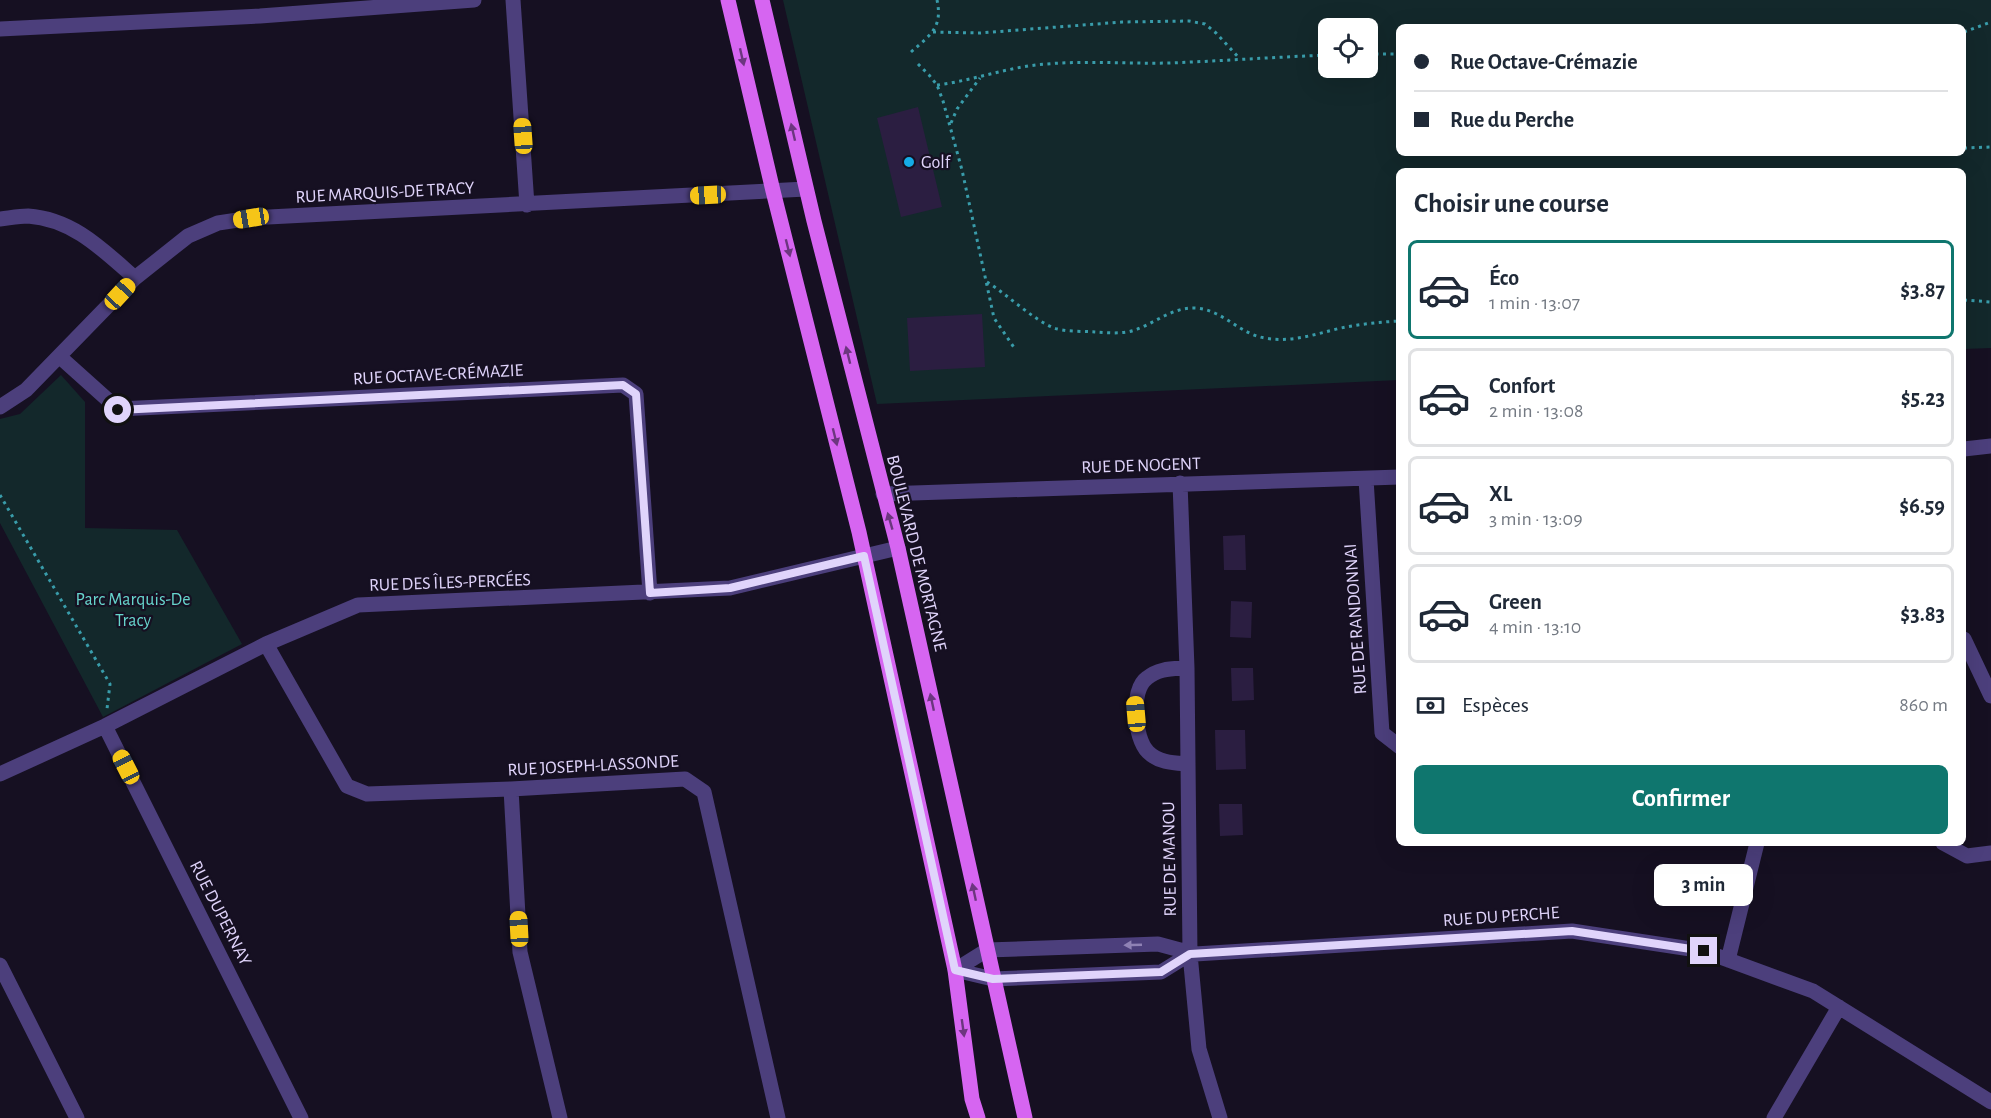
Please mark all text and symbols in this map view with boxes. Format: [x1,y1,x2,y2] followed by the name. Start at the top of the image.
[1318,18,1378,78] map controls
[1318,18,1378,78] button: locate
[737,48,747,66] one-way arrow
[1450,51,1638,73] text: Rue Octave-Crémazie
[1450,109,1574,131] text: Rue du Perche
[513,117,533,155] car
[788,122,797,141] one-way arrow
[921,154,952,172] place label: Golf
[902,155,916,169] marker: Golf
[295,179,475,207] street label: RUE MARQUIS-DE TRACY
[690,185,726,205] car
[1414,190,1609,217] text: Choisir une course
[232,206,270,230] car
[783,239,793,257] one-way arrow
[1417,263,1471,317] icon: car
[1489,267,1519,289] text: Éco
[101,275,139,313] car
[1900,279,1945,301] text: $3.87
[1489,293,1580,313] text: 1 min · 13:07
[842,346,852,365] one-way arrow
[352,359,524,388] street label: RUE OCTAVE-CRÉMAZIE
[1417,371,1471,425] icon: car
[1489,375,1555,397] text: Confort
[1901,387,1945,409] text: $5.23
[104,396,131,423] route start
[1489,401,1583,421] text: 2 min · 13:08
[831,428,841,446] one-way arrow
[883,453,949,653] street label: BOULEVARD DE MORTAGNE
[1081,455,1201,477] street label: RUE DE NOGENT
[1417,479,1471,533] icon: car
[1489,483,1512,505] text: XL
[1899,495,1945,517] text: $6.59
[1489,509,1583,529] text: 3 min · 13:09
[885,512,895,530] one-way arrow
[1342,543,1370,695] street label: RUE DE RANDONNAI
[369,568,531,595] street label: RUE DES ÎLES-PERCÉES
[1417,587,1471,641] icon: car
[76,591,190,630] park label: Parc Marquis-De Tracy
[1489,591,1542,613] text: Green
[1900,603,1945,625] text: $3.83
[1489,617,1581,637] text: 4 min · 13:10
[1414,689,1447,722] icon: cash
[927,692,936,711] one-way arrow
[1462,694,1529,716] text: Espèces
[1125,695,1147,733] car
[1899,695,1948,715] text: 860 m
[110,747,142,787] car
[507,753,679,779] street label: RUE JOSEPH-LASSONDE
[1414,765,1948,834] button: Confirmer
[1160,801,1180,917] street label: RUE DE MANOU
[186,858,254,969] street label: RUE DUPERNAY
[1654,864,1754,906] callout: 3 min
[1682,875,1725,895] text: 3 min
[969,883,979,902] one-way arrow
[1442,904,1560,930] street label: RUE DU PERCHE
[509,911,529,947] car
[1690,937,1717,964] route end
[1123,940,1142,950] one-way arrow
[958,1019,967,1038] one-way arrow

